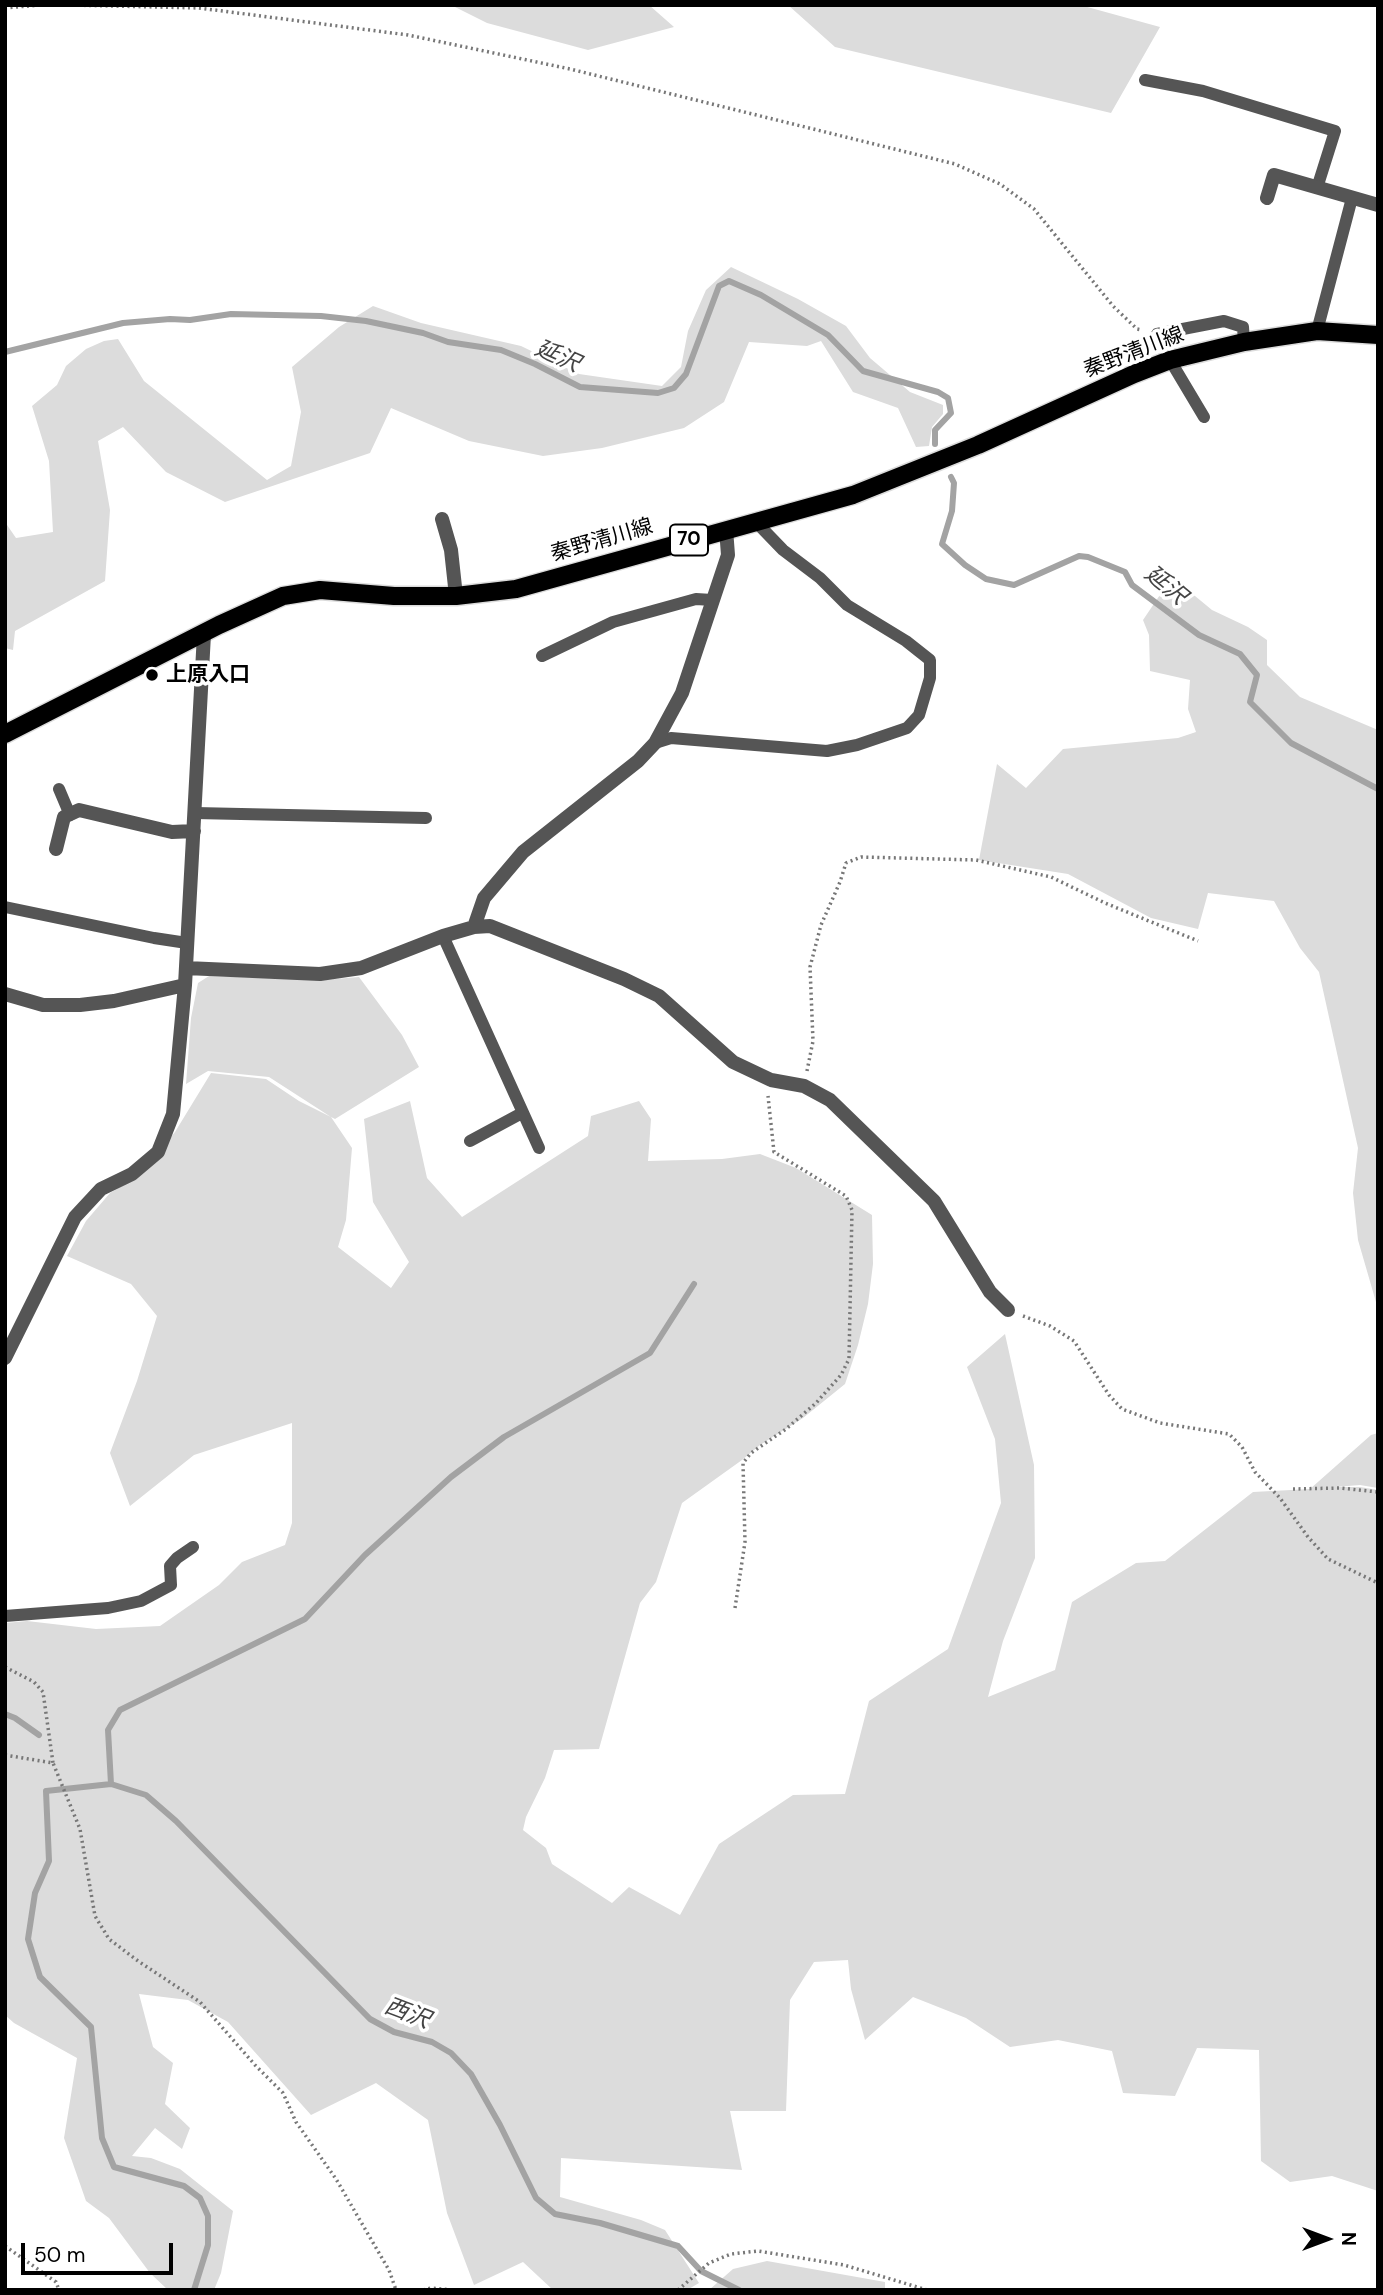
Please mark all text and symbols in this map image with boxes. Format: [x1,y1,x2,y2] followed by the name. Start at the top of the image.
[1080,322,1188,384] street label: 秦野清川線
[530,335,584,379] water label: 延沢
[548,514,656,568] street label: 秦野清川線
[670,524,708,555] road number: 70
[1139,561,1191,611] water label: 延沢
[166,662,250,688] place label: 上原入口
[144,667,160,683] marker: 上原入口
[381,1993,433,2035] water label: 西沢
[1292,2204,1362,2274] north arrow
[24,2228,177,2272] scale bar
[1336,2232,1361,2246] text: N
[34,2241,85,2269] text: 50 m

